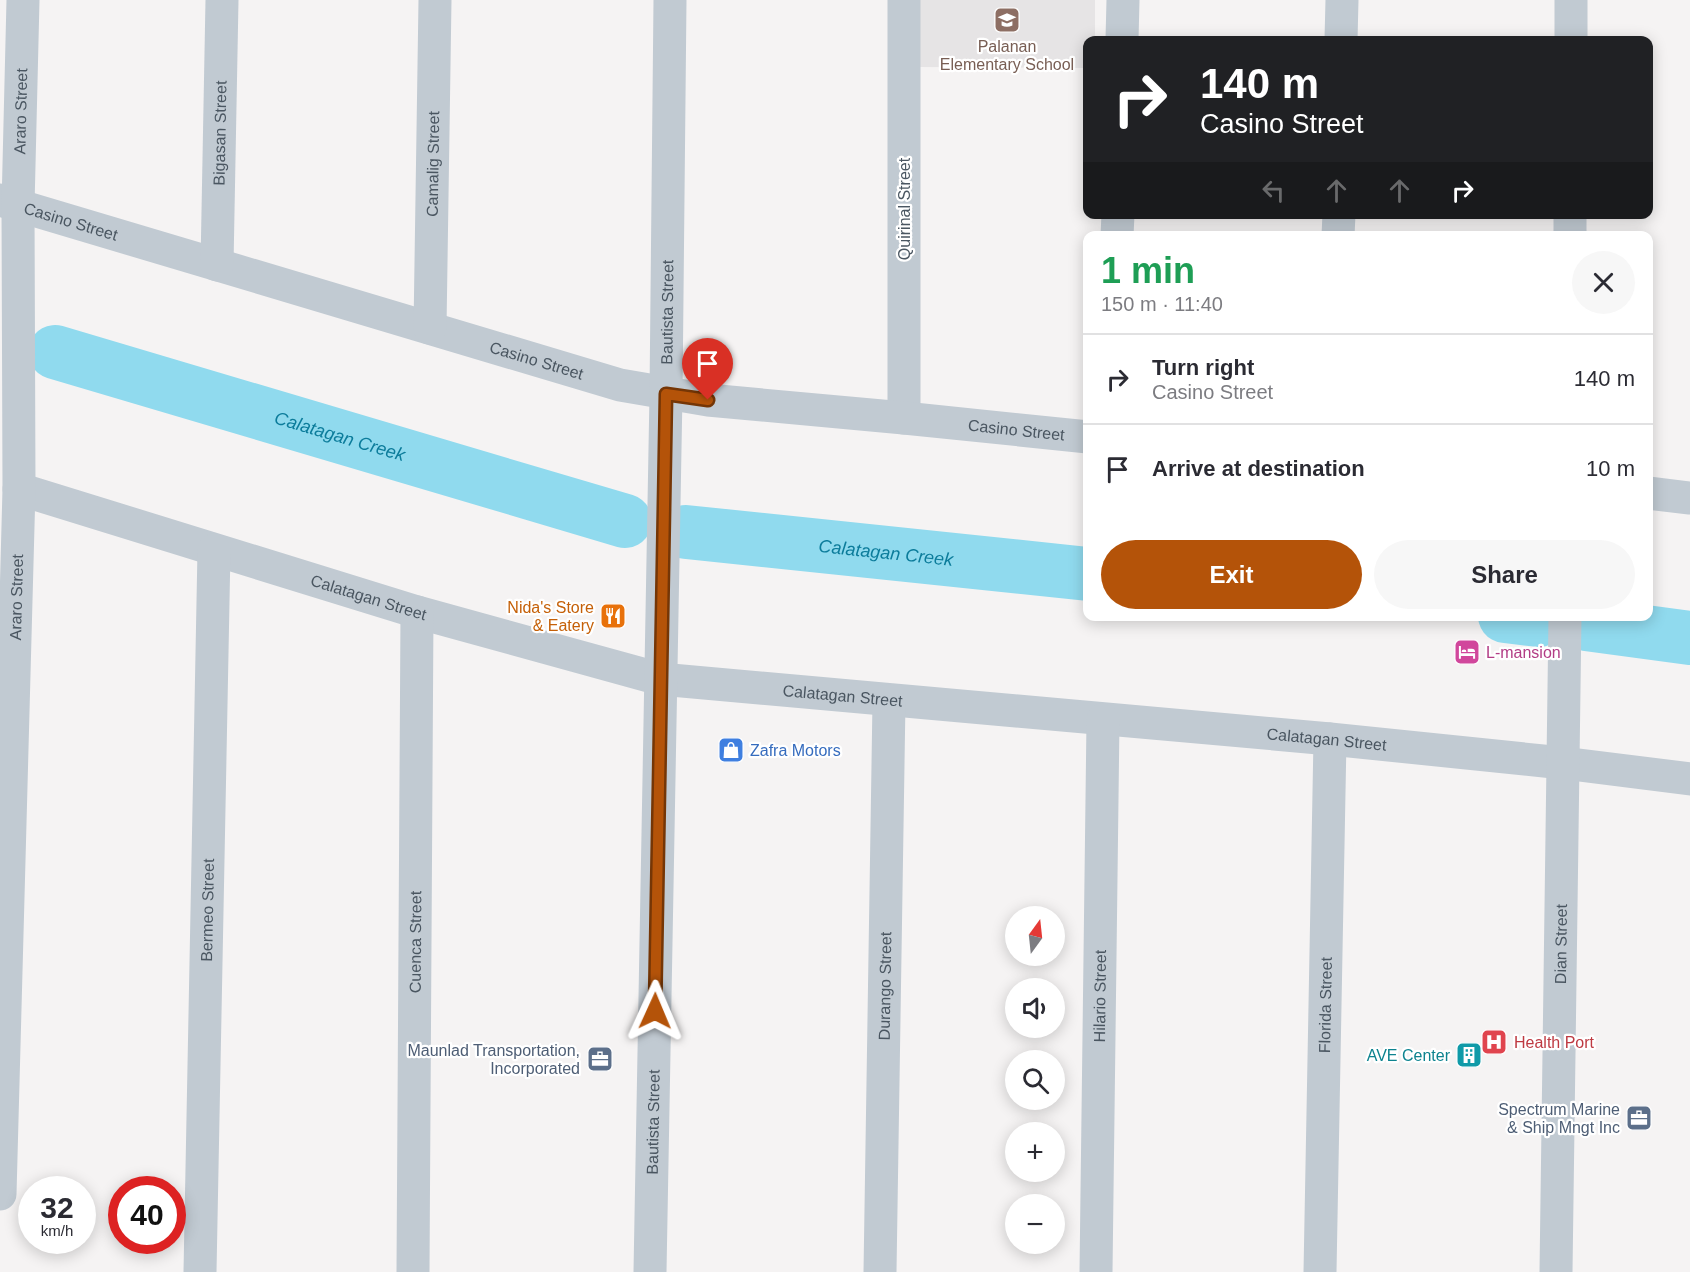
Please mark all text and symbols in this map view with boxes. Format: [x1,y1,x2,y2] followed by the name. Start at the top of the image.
[992,5,1022,35] school or university icon: Palanan Elementary School
[940,38,1074,73] place label: Palanan Elementary School
[1101,60,1179,138] icon: right
[1200,60,1319,107] text: 140 m
[11,67,30,155] street label: Araro Street
[211,80,229,186] street label: Bigasan Street
[1200,109,1364,139] text: Casino Street
[424,110,442,217] street label: Camalig Street
[896,157,913,260] street label: Quirinal Street
[1257,174,1290,207] icon: left
[1320,174,1353,207] icon: ahead
[1383,174,1416,207] icon: ahead
[1446,174,1479,207] icon: right
[22,200,120,244] street label: Casino Street
[1101,250,1195,291] text: 1 min
[1572,251,1635,314] button: close
[658,259,676,365] street label: Bautista Street
[1101,293,1223,315] text: 150 m · 11:40
[682,338,733,400] pin
[488,339,586,383] street label: Casino Street
[691,347,724,380] icon: arrive
[1152,355,1254,380] text: Turn right
[1101,363,1134,396] icon: right
[1574,366,1635,391] text: 140 m
[1152,381,1273,403] text: Casino Street
[272,408,408,466] water label: Calatagan Creek
[967,417,1066,444] street label: Casino Street
[1101,453,1134,486] icon: arrive
[1152,456,1365,481] text: Arrive at destination
[1586,456,1635,481] text: 10 m
[818,536,955,570] water label: Calatagan Creek
[1101,540,1362,609] button: Exit
[1374,540,1635,609] button: Share
[7,553,26,641] street label: Araro Street
[309,572,429,623] street label: Calatagan Street
[507,599,594,634] place label: Nida's Store & Eatery
[598,601,628,631] restaurant icon: Nida's Store & Eatery
[1452,637,1482,667] hotel icon: L-mansion
[1486,644,1561,661] place label: L-mansion
[782,682,904,710] street label: Calatagan Street
[1266,725,1388,754] street label: Calatagan Street
[716,735,746,765] shop icon: Zafra Motors
[750,742,841,759] place label: Zafra Motors
[198,858,217,962] street label: Bermeo Street
[407,890,424,993] street label: Cuenca Street
[1552,903,1570,984] street label: Dian Street
[1005,906,1065,966] north arrow
[1005,906,1065,1254] map controls
[876,931,894,1040] street label: Durango Street
[1091,949,1109,1042] street label: Hilario Street
[1316,956,1335,1053] street label: Florida Street
[1005,978,1065,1038] button: sound
[623,979,687,1043] position arrow
[1479,1027,1509,1057] hospital icon: Health Port
[1514,1034,1595,1051] place label: Health Port
[1454,1040,1484,1070] building icon: AVE Center
[407,1042,580,1077] place label: Maunlad Transportation, Incorporated
[585,1044,615,1074] office icon: Maunlad Transportation, Incorporated
[1367,1047,1451,1064] place label: AVE Center
[1005,1050,1065,1110] button: search
[644,1069,663,1175] street label: Bautista Street
[1498,1101,1620,1136] place label: Spectrum Marine & Ship Mngt Inc
[1624,1103,1654,1133] office icon: Spectrum Marine & Ship Mngt Inc
[1005,1122,1065,1182] button: +
[108,1176,186,1254] speed limit sign: 40
[40,1191,74,1224] text: 32
[1005,1194,1065,1254] button: −
[41,1222,73,1239] text: km/h

